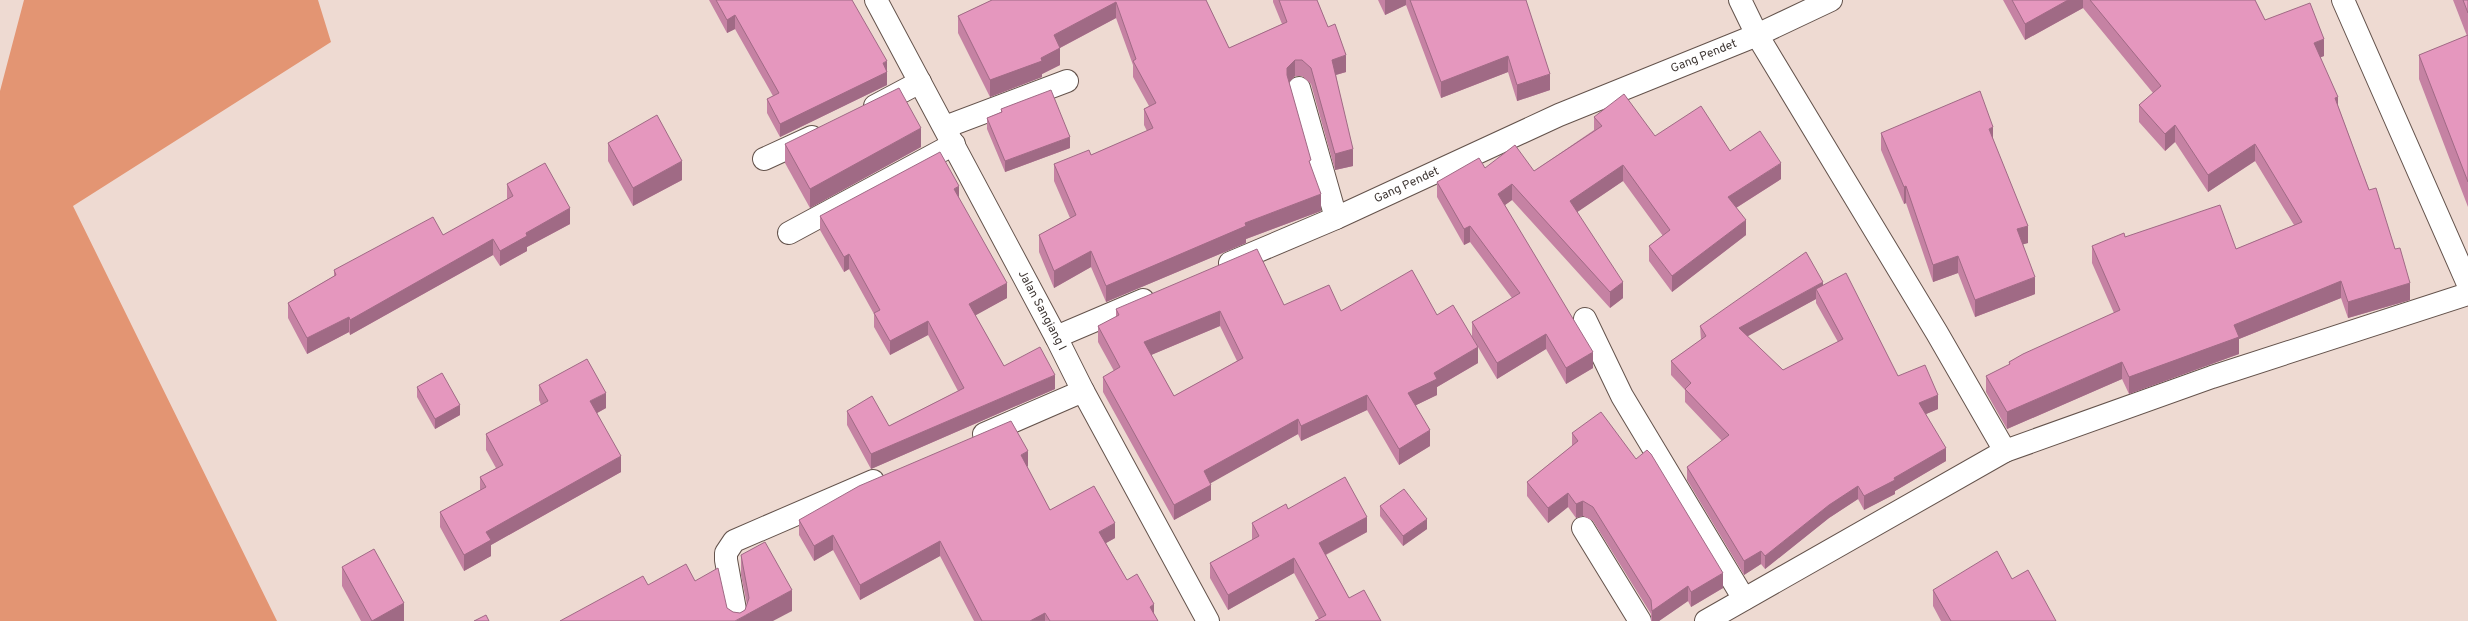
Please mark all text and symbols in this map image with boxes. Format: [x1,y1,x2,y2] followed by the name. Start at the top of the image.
[1668,36,1739,77] street label: Gang Pendet
[1372,163,1442,207] street label: Gang Pendet
[1014,267,1070,353] street label: Jalan Sangiang I

